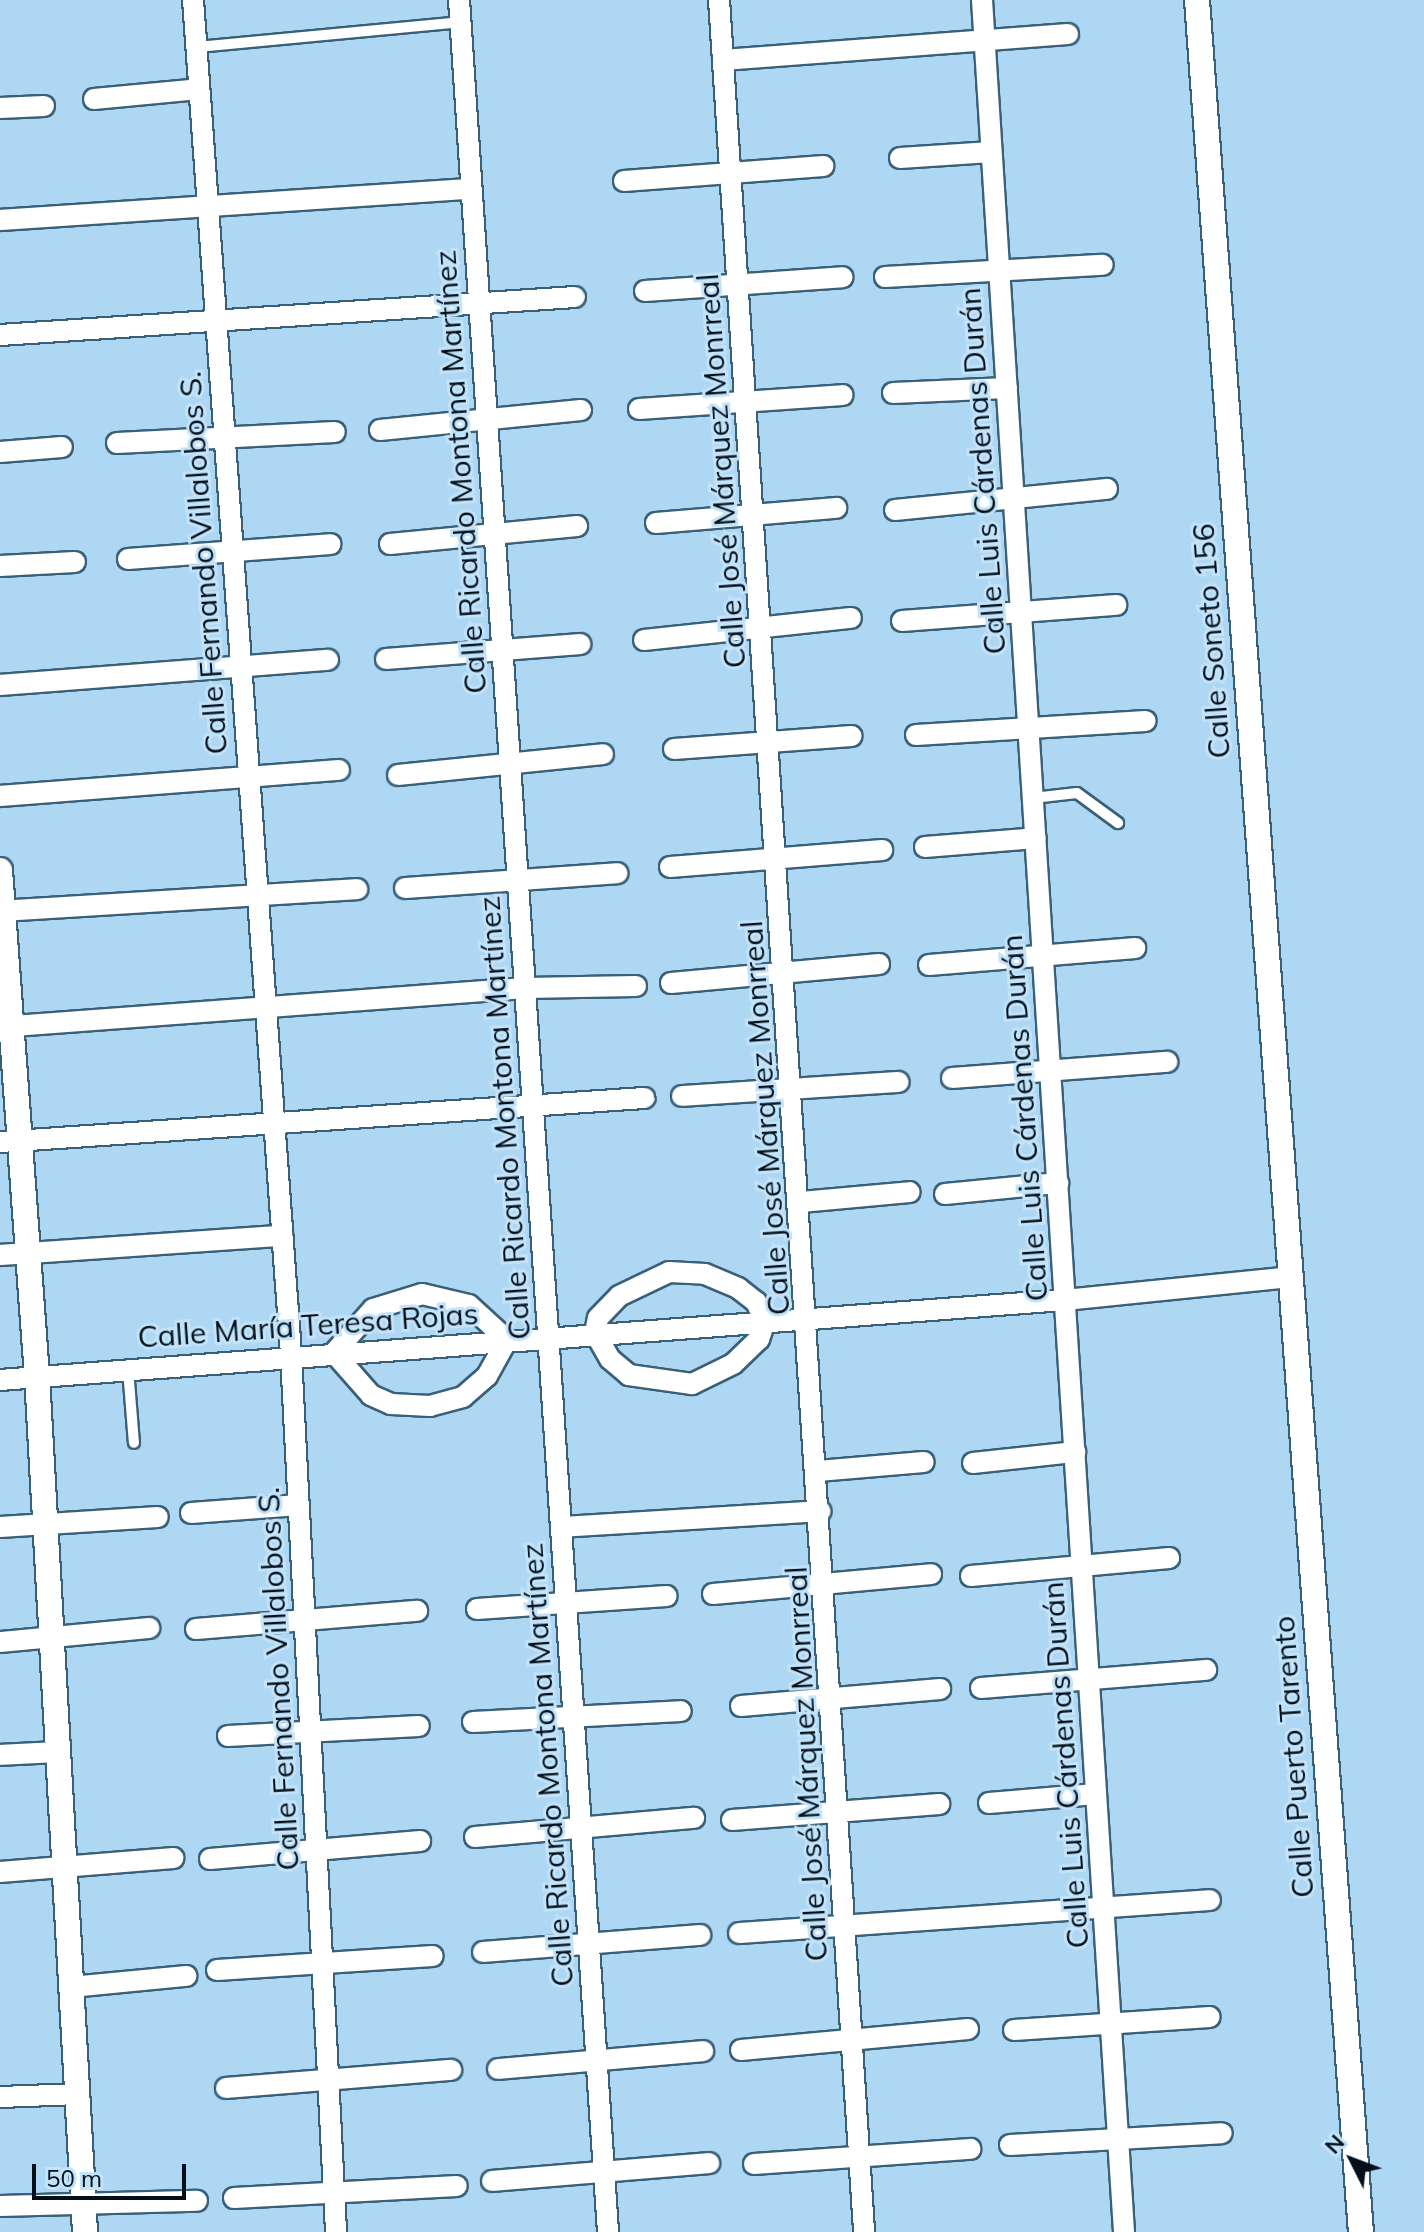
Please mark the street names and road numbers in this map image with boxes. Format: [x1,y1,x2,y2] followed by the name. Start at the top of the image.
[427,249,493,695] street label: Calle Ricardo Montona Martínez
[689,273,753,669] street label: Calle José Márquez Monrreal
[951,286,1013,656] street label: Calle Luis Cárdenas Durán
[172,370,234,756] street label: Calle Fernando Villalobos S.
[1185,522,1237,760] street label: Calle Soneto 156
[471,895,537,1341] street label: Calle Ricardo Montona Martínez
[733,920,797,1316] street label: Calle José Márquez Monrreal
[993,933,1055,1303] street label: Calle Luis Cárdenas Durán
[136,1295,480,1355] street label: Calle María Teresa Rojas
[250,1486,306,1872] street label: Calle Fernando Villalobos S.
[514,1542,580,1988] street label: Calle Ricardo Montona Martínez
[778,1566,834,1962] street label: Calle José Márquez Monrreal
[1034,1580,1096,1950] street label: Calle Luis Cárdenas Durán
[1265,1615,1321,1899] street label: Calle Puerto Tarento

